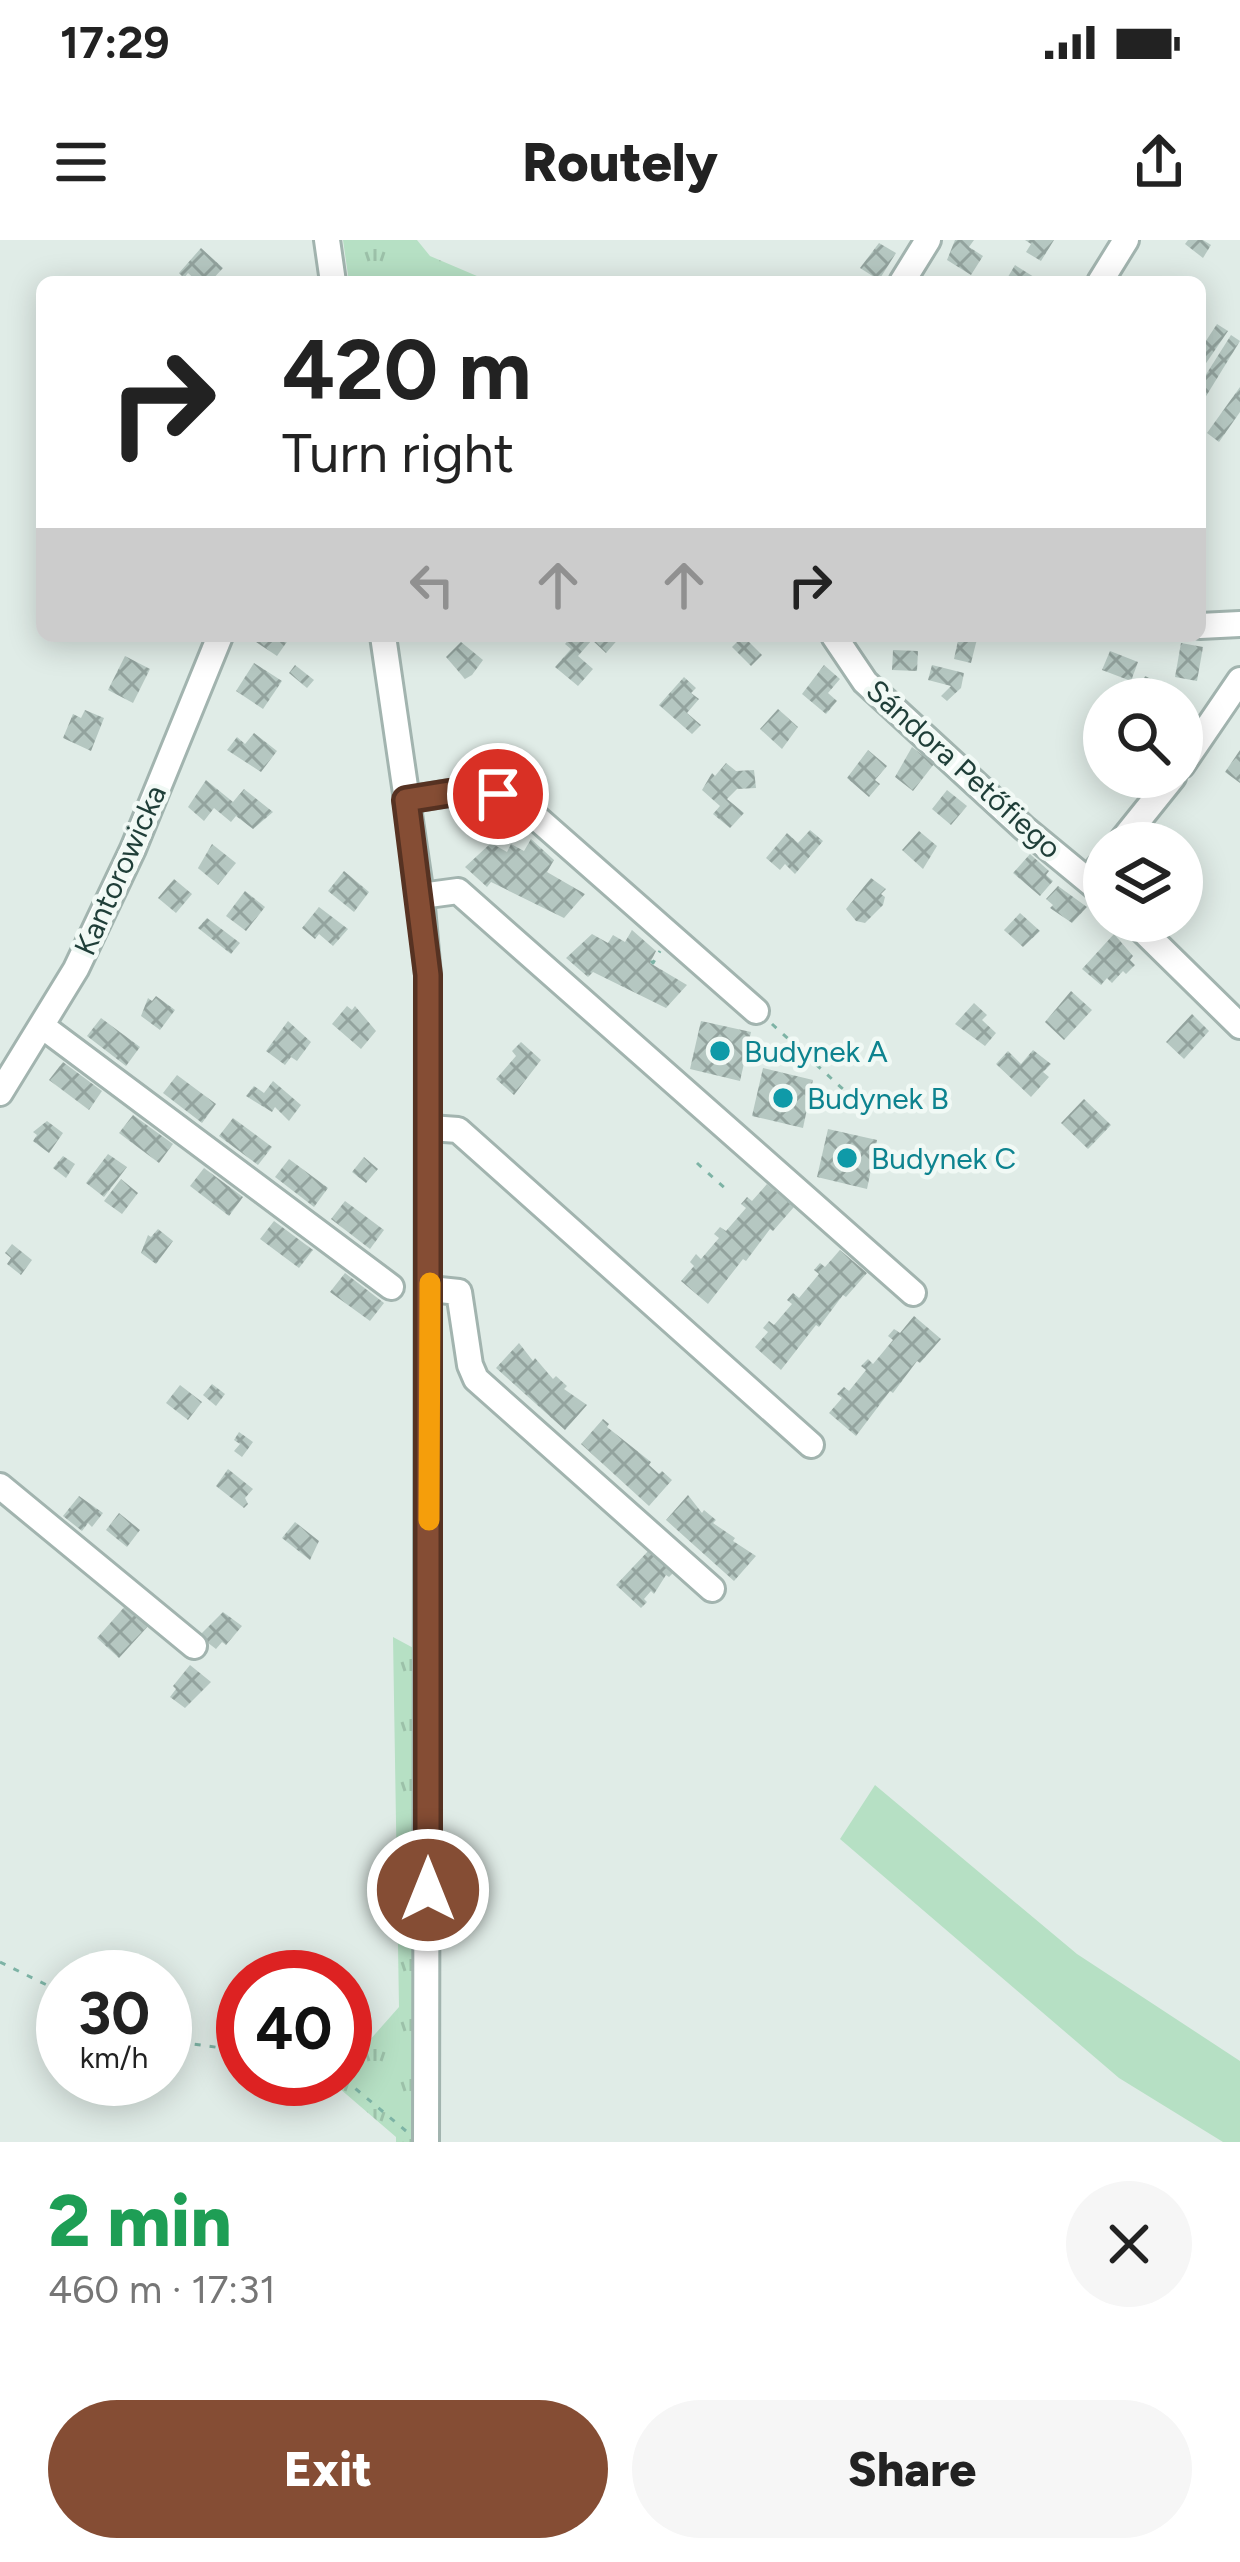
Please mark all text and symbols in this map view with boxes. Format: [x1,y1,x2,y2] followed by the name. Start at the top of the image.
[60,15,170,69] text: 17:29
[48,129,114,195] icon: menu
[1126,129,1192,195] icon: share
[522,130,718,195] text: Routely
[282,319,531,420] text: 420 m
[84,324,240,480] icon: right
[282,421,514,486] text: Turn right
[399,552,465,618] icon: left
[525,552,591,618] icon: ahead
[651,552,717,618] icon: ahead
[777,552,843,618] icon: right
[859,672,1069,866] street label: Sándora Petőfiego
[1083,678,1203,942] map controls
[1083,678,1203,798] button: search
[447,743,549,845] pin
[465,761,531,827] icon: arrive
[66,779,174,961] street label: Kantorowicka
[1083,822,1203,942] button: layers
[744,1033,889,1070] place label: Budynek A
[707,1038,733,1064] marker: Budynek A
[807,1080,949,1117] place label: Budynek B
[770,1085,796,1111] marker: Budynek B
[871,1140,1016,1177] place label: Budynek C
[834,1145,860,1171] marker: Budynek C
[365,1827,491,1953] position arrow
[216,1950,372,2106] speed limit sign: 40
[78,1977,150,2049] text: 30
[80,2039,148,2076] text: km/h
[48,2178,232,2264] text: 2 min
[1066,2181,1192,2307] button: close
[48,2266,276,2313] text: 460 m · 17:31
[48,2400,608,2538] button: Exit
[632,2400,1192,2538] button: Share

